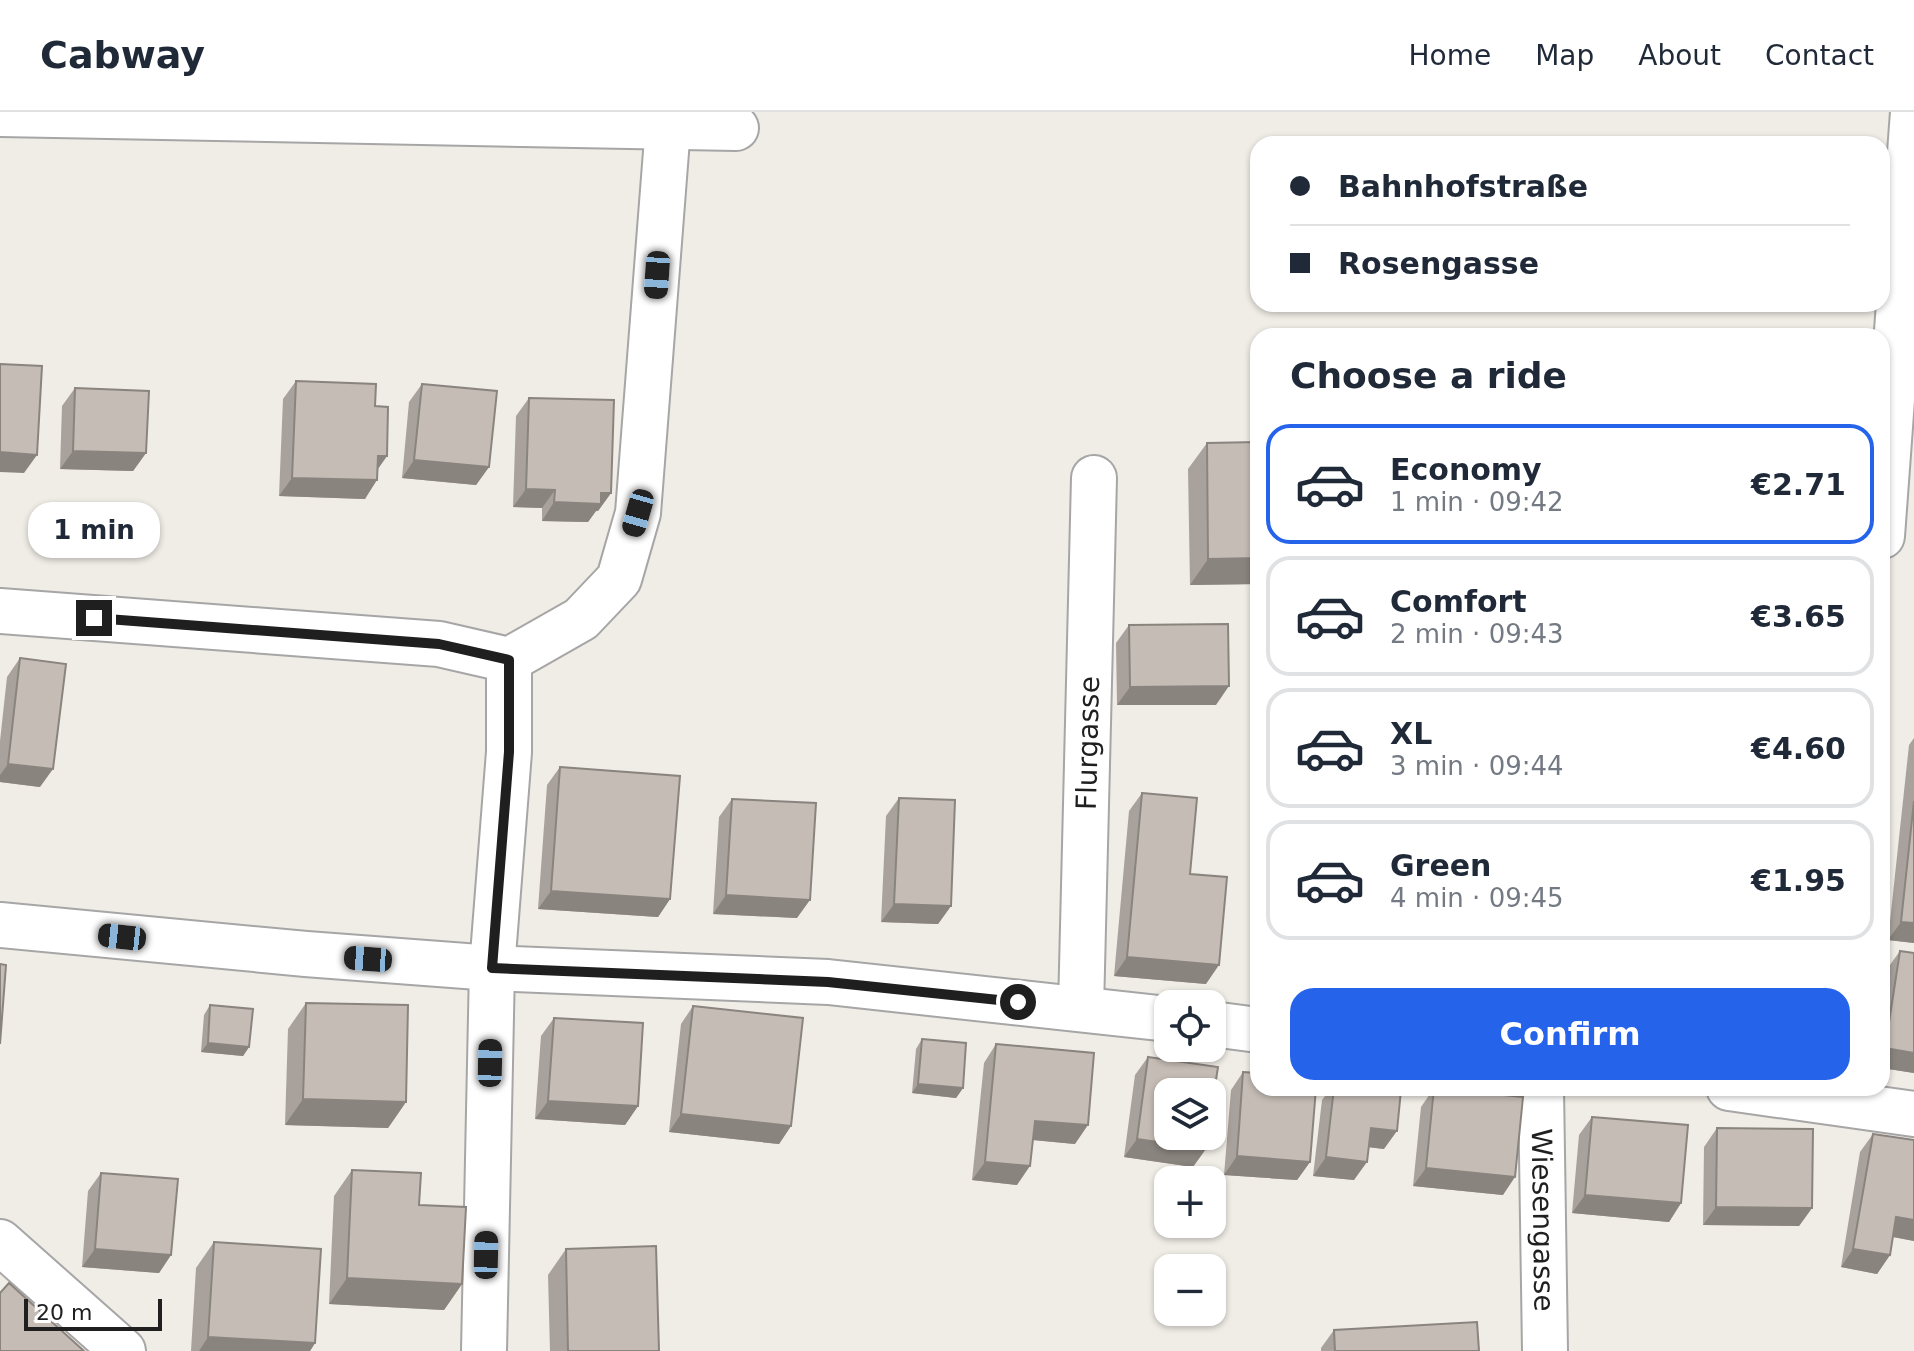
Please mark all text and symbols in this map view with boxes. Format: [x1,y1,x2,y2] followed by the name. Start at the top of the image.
[40,33,205,77] text: Cabway
[1408,39,1491,72] text: Home
[1535,39,1594,72] text: Map
[1638,39,1721,72] text: About
[1765,39,1874,72] text: Contact
[1338,169,1588,204] text: Bahnhofstraße
[1338,246,1539,281] text: Rosengasse
[643,250,671,300] car
[1290,355,1567,396] text: Choose a ride
[1294,448,1366,520] icon: car
[1390,452,1542,487] text: Economy
[1751,467,1846,502] text: €2.71
[620,487,656,539] car
[1390,487,1564,517] text: 1 min · 09:42
[28,502,160,558] callout: 1 min
[53,515,135,545] text: 1 min
[1294,580,1366,652] icon: car
[1390,584,1527,619] text: Comfort
[1751,599,1846,634] text: €3.65
[76,600,112,636] route end
[1390,619,1564,649] text: 2 min · 09:43
[1069,676,1106,810] street label: Flurgasse
[1294,712,1366,784] icon: car
[1390,716,1432,751] text: XL
[1751,731,1846,766] text: €4.60
[1390,751,1564,781] text: 3 min · 09:44
[1294,844,1366,916] icon: car
[1390,848,1491,883] text: Green
[1751,863,1846,898] text: €1.95
[1390,883,1564,913] text: 4 min · 09:45
[97,923,147,951] car
[343,945,393,973] car
[1000,984,1036,1020] route start
[1290,988,1850,1080] button: Confirm
[1154,990,1226,1326] map controls
[1154,990,1226,1062] button: locate
[478,1039,502,1087] car
[1154,1078,1226,1150] button: layers
[1525,1128,1561,1312] street label: Wiesengasse
[1154,1166,1226,1238] button: +
[474,1231,498,1279] car
[1154,1254,1226,1326] button: −
[24,1295,162,1331] scale bar
[36,1300,92,1325] text: 20 m

